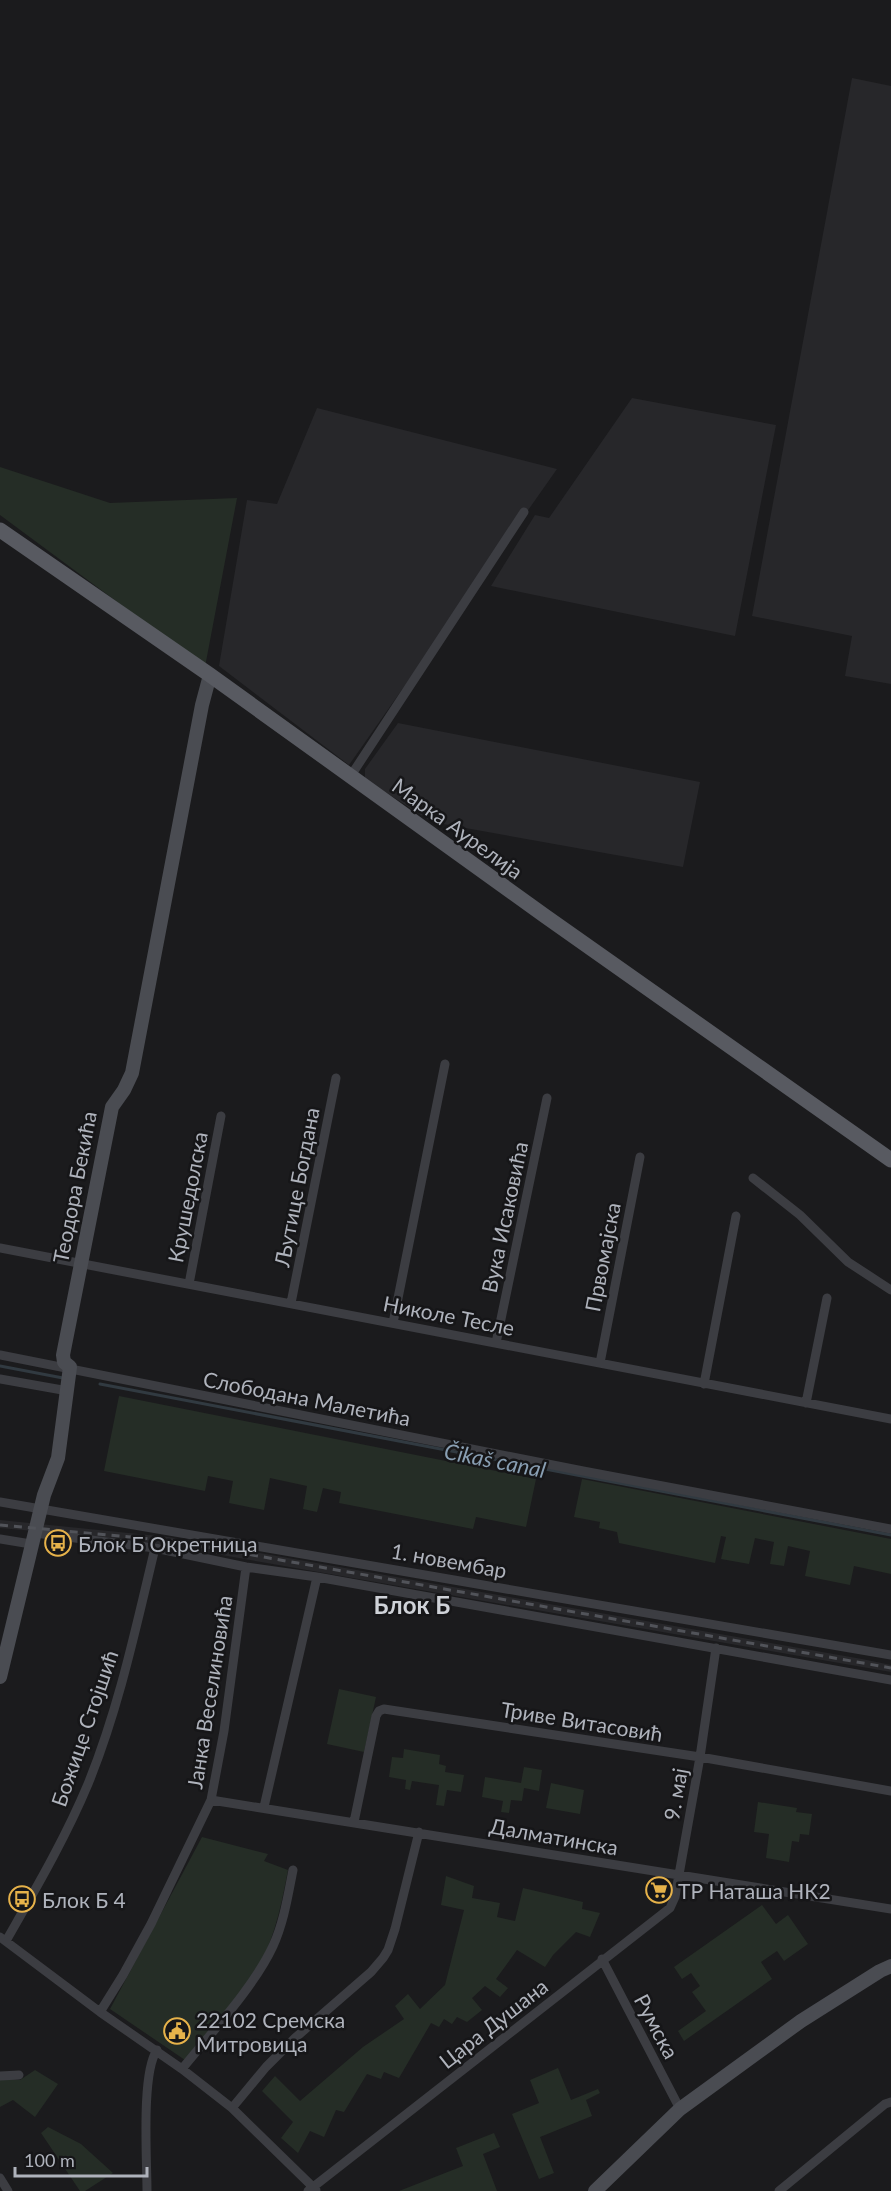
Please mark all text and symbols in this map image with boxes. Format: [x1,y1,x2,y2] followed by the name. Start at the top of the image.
[388,772,528,884] street label: Марка Аурелија
[268,1105,324,1270] street label: Љутице Богдана
[47,1109,101,1265] street label: Теодора Бекића
[162,1130,212,1264] street label: Крушедолска
[476,1139,532,1295] street label: Вука Исаковића
[579,1200,625,1314] street label: Првомајска
[381,1290,517,1340] street label: Николе Тесле
[201,1366,413,1430] street label: Слободана Малетића
[442,1437,548,1483] water label: Čikaš canal
[43,1528,73,1558] bus stop icon: Блок Б Окретница
[78,1531,257,1556] place label: Блок Б Окретница
[389,1538,509,1582] street label: 1. новембар
[374,1590,450,1619] district label: Блок Б
[181,1593,237,1791] street label: Јанка Веселиновића
[46,1646,122,1810] street label: Божице Стојшић
[499,1696,665,1746] street label: Триве Витасовић
[658,1766,692,1822] street label: 9. мај
[488,1812,620,1860] street label: Далматинска
[644,1875,674,1905] supermarket icon: ТР Наташа НК2
[678,1878,831,1903] place label: ТР Наташа НК2
[7,1884,37,1914] bus stop icon: Блок Б 4
[42,1887,126,1912] place label: Блок Б 4
[434,1973,552,2073] street label: Цара Душана
[630,1989,684,2063] street label: Румска
[196,2007,345,2056] place label: 22102 Сремска Митровица
[162,2016,192,2046] public building icon: 22102 Сремска Митровица
[15,2140,147,2178] scale bar
[24,2149,75,2171] text: 100 m

